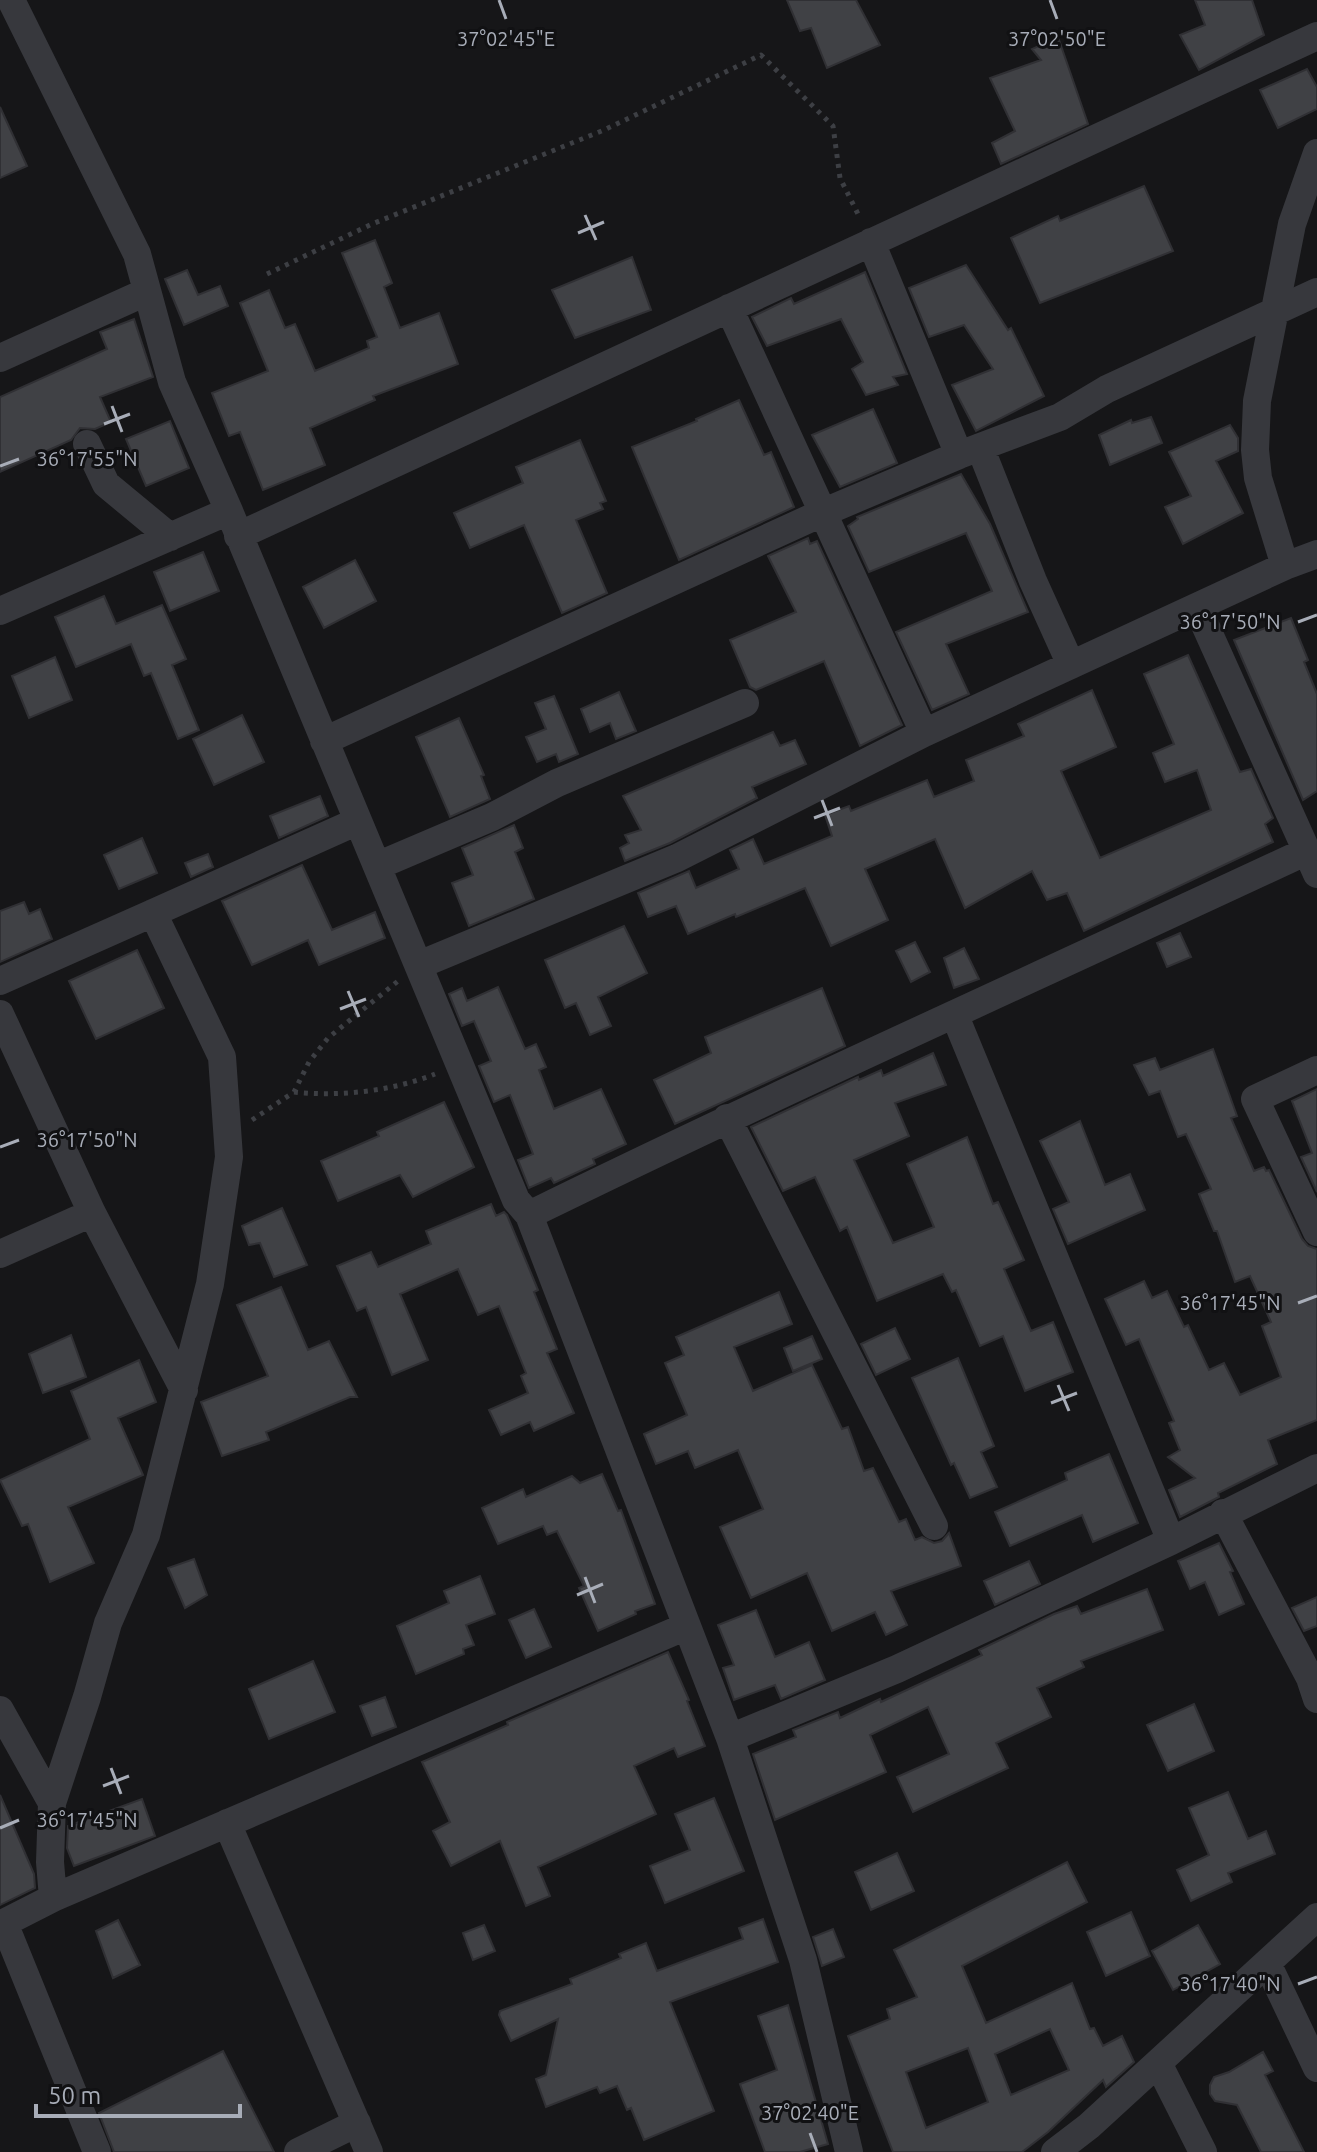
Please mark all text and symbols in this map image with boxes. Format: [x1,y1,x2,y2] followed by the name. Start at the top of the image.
[457,27,555,50] text: 37°02'45"E
[1008,27,1106,50] text: 37°02'50"E
[36,447,138,470] text: 36°17'55"N
[1179,610,1281,633] text: 36°17'50"N
[36,1128,138,1151] text: 36°17'50"N
[1179,1291,1281,1314] text: 36°17'45"N
[36,1808,138,1831] text: 36°17'45"N
[1179,1972,1281,1995] text: 36°17'40"N
[36,2068,240,2118] scale bar
[48,2082,101,2109] text: 50 m
[761,2101,859,2124] text: 37°02'40"E

